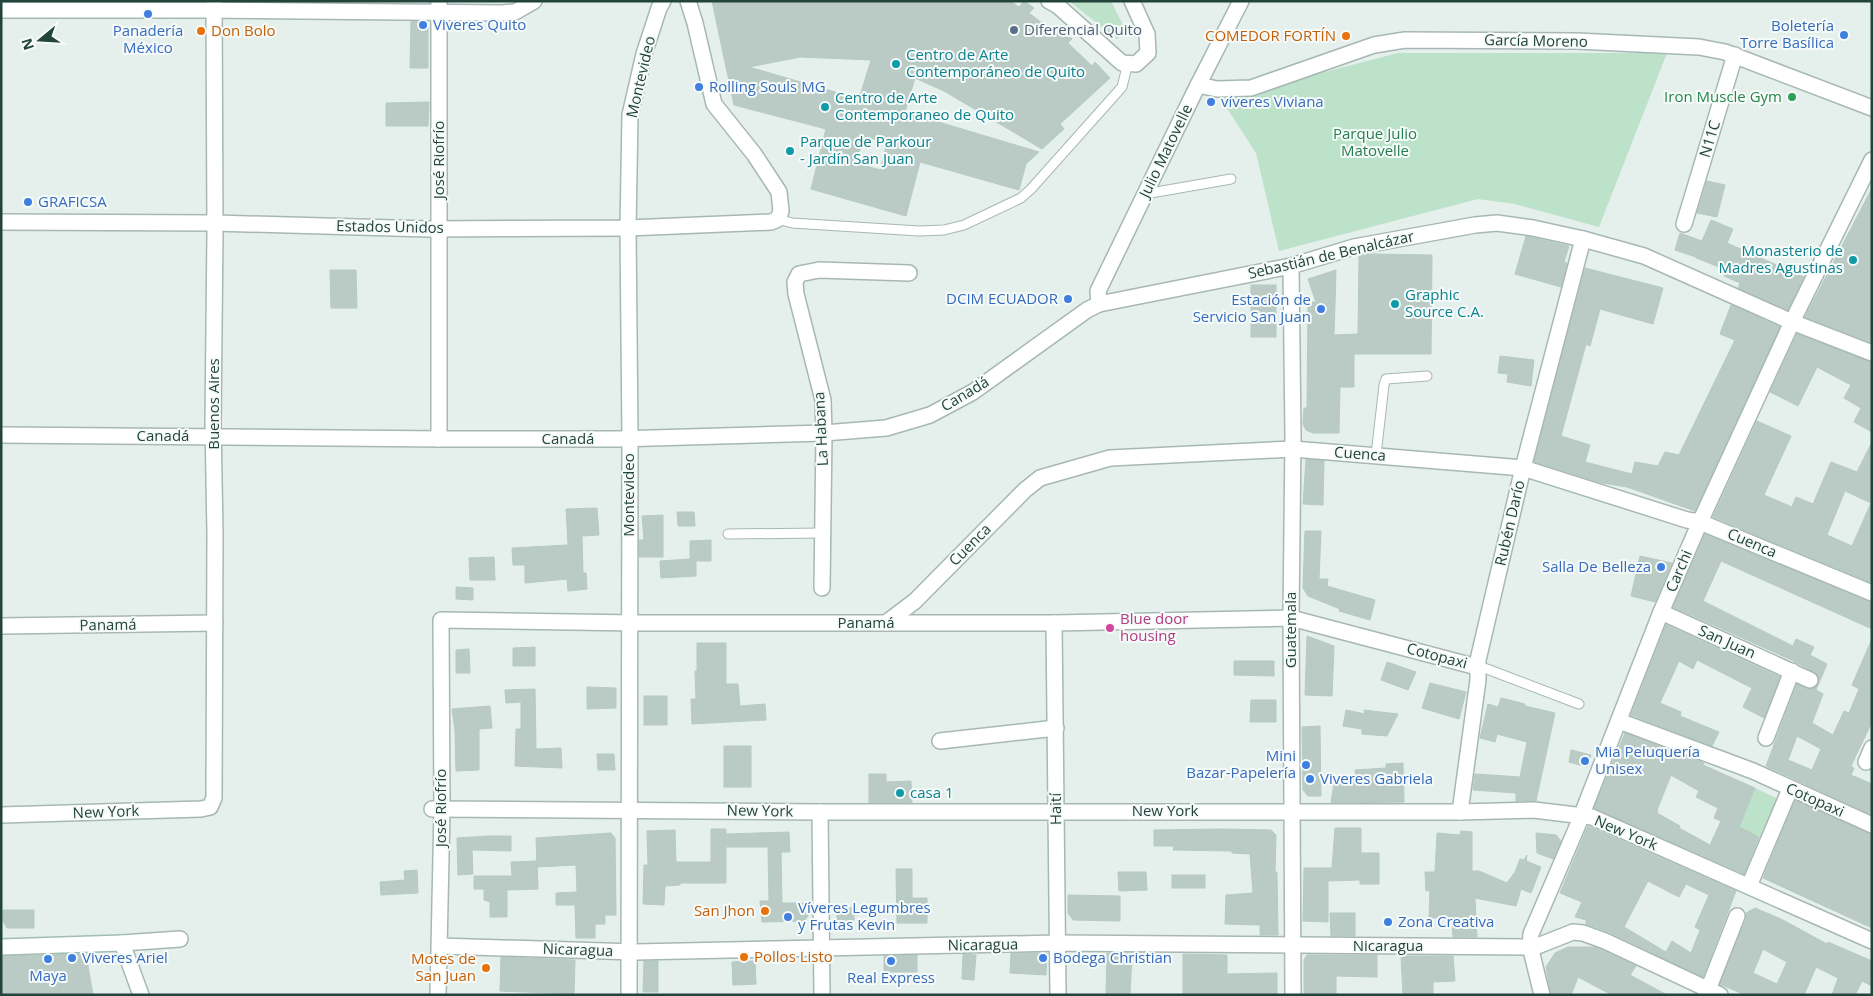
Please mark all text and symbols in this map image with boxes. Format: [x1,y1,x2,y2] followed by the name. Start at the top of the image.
[142,8,154,20] marker: Panadería México
[433,14,526,34] place label: Viveres Quito
[15,15,65,65] north arrow
[1740,15,1834,52] place label: Boletería Torre Basílica
[417,19,429,31] marker: Viveres Quito
[1024,19,1142,39] place label: Diferencial Quito
[113,20,183,57] place label: Panadería México
[211,20,276,40] place label: Don Bolo
[1008,24,1020,36] marker: Diferencial Quito
[195,25,207,37] marker: Don Bolo
[1205,25,1336,45] place label: COMEDOR FORTÍN
[1484,29,1588,51] street label: García Moreno
[1838,29,1850,41] marker: Boletería Torre Basílica
[1340,30,1352,42] marker: COMEDOR FORTÍN
[621,34,659,120] street label: Montevideo
[16,36,38,53] text: N
[906,44,1085,81] place label: Centro de Arte Contemporáneo de Quito
[890,58,902,70] marker: Centro de Arte Contemporáneo de Quito
[709,76,826,96] place label: Rolling Souls MG
[693,81,705,93] marker: Rolling Souls MG
[1664,86,1782,106] place label: Iron Muscle Gym
[835,87,1014,124] place label: Centro de Arte Contemporaneo de Quito
[1221,91,1324,111] place label: víveres Viviana
[1786,91,1798,103] marker: Iron Muscle Gym
[1205,96,1217,108] marker: víveres Viviana
[1133,100,1196,203] street label: Julio Matovelle
[819,101,831,113] marker: Centro de Arte Contemporaneo de Quito
[1694,118,1724,160] street label: N11C
[428,121,448,201] street label: José Riofrío
[1333,123,1417,160] park label: Parque Julio Matovelle
[800,131,931,168] place label: Parque de Parkour - Jardín San Juan
[784,145,796,157] marker: Parque de Parkour - Jardín San Juan
[38,191,107,211] place label: GRAFICSA
[22,196,34,208] marker: GRAFICSA
[336,215,444,237] street label: Estados Unidos
[1246,225,1416,283] street label: Sebastián de Benalcázar
[1719,240,1843,277] place label: Monasterio de Madres Agustinas
[1847,254,1859,266] marker: Monasterio de Madres Agustinas
[1405,284,1484,321] place label: Graphic Source C.A.
[946,288,1059,308] place label: DCIM ECUADOR
[1193,289,1311,326] place label: Estación de Servicio San Juan
[1062,293,1074,305] marker: DCIM ECUADOR
[1389,298,1401,310] marker: Graphic Source C.A.
[1315,303,1327,315] marker: Estación de Servicio San Juan
[203,358,223,450] street label: Buenos Aires
[937,371,992,415] street label: Canadá
[808,391,832,467] street label: La Habana
[137,425,189,445] street label: Canadá
[542,428,594,448] street label: Canadá
[1334,441,1387,465] street label: Cuenca
[618,453,638,537] street label: Montevideo
[1489,478,1529,568] street label: Rubén Darío
[944,519,995,570] street label: Cuenca
[1725,523,1780,561] street label: Cuenca
[1660,546,1696,595] street label: Carchi
[1542,556,1651,576] place label: Salla De Belleza
[1655,561,1667,573] marker: Salla De Belleza
[1280,592,1300,668] street label: Guatemala
[1120,608,1188,645] place label: Blue door housing
[837,612,895,632] street label: Panamá
[79,614,137,634] street label: Panamá
[1696,620,1759,663] street label: San Juan
[1104,622,1116,634] marker: Blue door housing
[1405,637,1470,673] street label: Cotopaxi
[1595,741,1700,778] place label: Mia Peluquería Unisex
[1186,745,1296,782] place label: Mini Bazar-Papelería
[1579,755,1591,767] marker: Mia Peluquería Unisex
[1300,759,1312,771] marker: Mini Bazar-Papelería
[1320,768,1433,788] place label: Viveres Gabriela
[430,769,450,849] street label: José Riofrío
[1304,773,1316,785] marker: Viveres Gabriela
[1783,777,1848,821] street label: Cotopaxi
[910,782,953,802] place label: casa 1
[894,787,906,799] marker: casa 1
[1045,791,1065,825] street label: Haití
[727,799,794,821] street label: New York
[72,800,140,822] street label: New York
[1132,800,1198,820] street label: New York
[1592,810,1661,854] street label: New York
[798,897,931,934] place label: Víveres Legumbres y Frutas Kevin
[694,900,755,920] place label: San Jhon
[759,905,771,917] marker: San Jhon
[782,911,794,923] marker: Víveres Legumbres y Frutas Kevin
[1398,911,1494,931] place label: Zona Creativa
[1382,916,1394,928] marker: Zona Creativa
[947,933,1019,955] street label: Nicaragua
[1353,935,1423,955] street label: Nicaragua
[542,938,614,960] street label: Nicaragua
[754,946,833,966] place label: Pollos Listo
[82,947,168,967] place label: Viveres Ariel
[1053,947,1172,967] place label: Bodega Christian
[411,948,476,985] place label: Motes de San Juan
[738,951,750,963] marker: Pollos Listo
[66,952,78,964] marker: Viveres Ariel
[1037,952,1049,964] marker: Bodega Christian
[42,953,54,965] marker: Maya
[885,955,897,967] marker: Real Express
[480,962,492,974] marker: Motes de San Juan
[29,965,67,985] place label: Maya
[847,967,935,987] place label: Real Express

